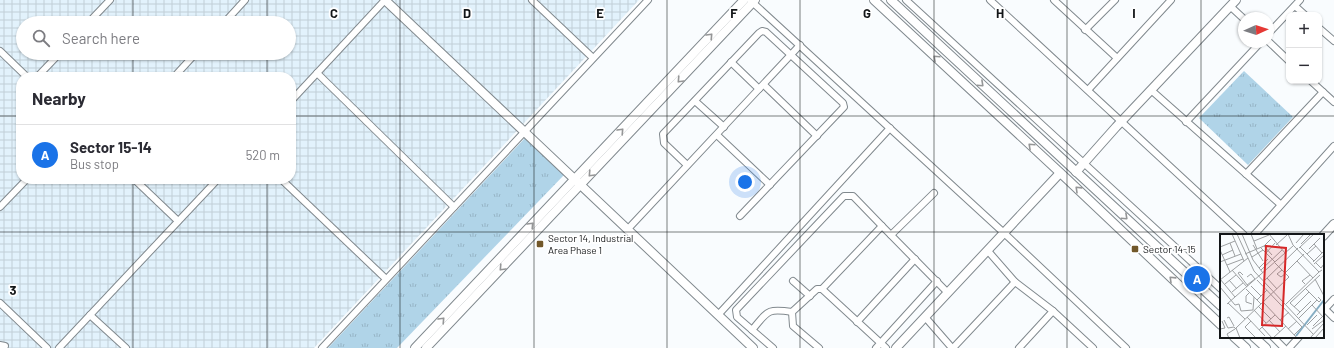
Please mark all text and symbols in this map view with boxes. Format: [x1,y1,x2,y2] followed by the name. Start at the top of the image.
[330,5,338,21] text: C
[463,5,471,21] text: D
[596,5,604,21] text: E
[730,5,738,21] text: F
[863,5,871,21] text: G
[996,5,1004,21] text: H
[1132,5,1136,21] text: I
[1238,12,1274,48] north arrow
[1286,12,1322,84] map controls
[1286,12,1322,48] button: +
[16,16,296,60] search box
[30,27,52,49] icon: search
[62,29,140,47] text: Search here
[705,33,713,41] one-way arrow
[1286,48,1322,84] button: −
[933,55,941,62] one-way arrow
[678,75,685,82] one-way arrow
[976,79,984,86] one-way arrow
[32,88,86,108] text: Nearby
[616,128,623,135] one-way arrow
[70,138,152,156] text: Sector 15-14
[1028,143,1036,151] one-way arrow
[41,147,49,163] text: A
[246,147,280,163] text: 520 m
[70,156,119,172] text: Bus stop
[588,169,596,177] one-way arrow
[735,172,755,192] your location
[1075,187,1083,194] one-way arrow
[1120,213,1128,220] one-way arrow
[527,222,534,230] one-way arrow
[548,232,633,256] place label: Sector 14, Industrial Area Phase 1
[1220,234,1324,338] inset map
[535,239,545,249] marker: Sector 14, Industrial Area Phase 1
[1143,243,1196,255] place label: Sector 14-15
[1130,244,1140,254] marker: Sector 14-15
[499,264,506,271] one-way arrow
[1184,264,1210,294] pin: A
[1170,277,1177,284] one-way arrow
[9,282,17,298] text: 3
[437,317,445,325] one-way arrow

